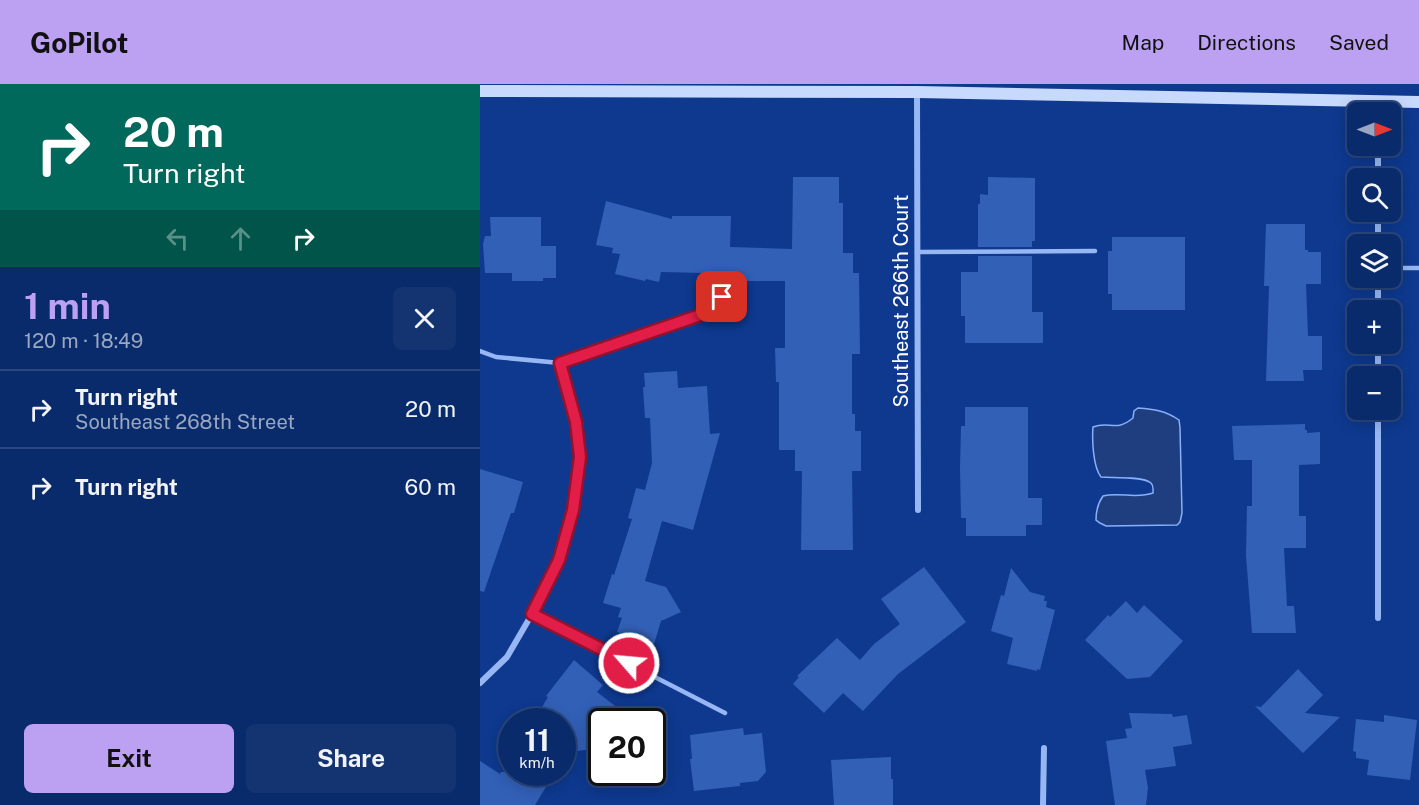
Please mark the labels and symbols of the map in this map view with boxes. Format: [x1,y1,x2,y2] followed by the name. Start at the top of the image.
[1347,102,1401,156] north arrow
[889,194,913,408] street label: Southeast 266th Court
[696,271,747,322] pin
[597,631,661,695] position arrow
[588,708,666,786] speed limit sign: 20

